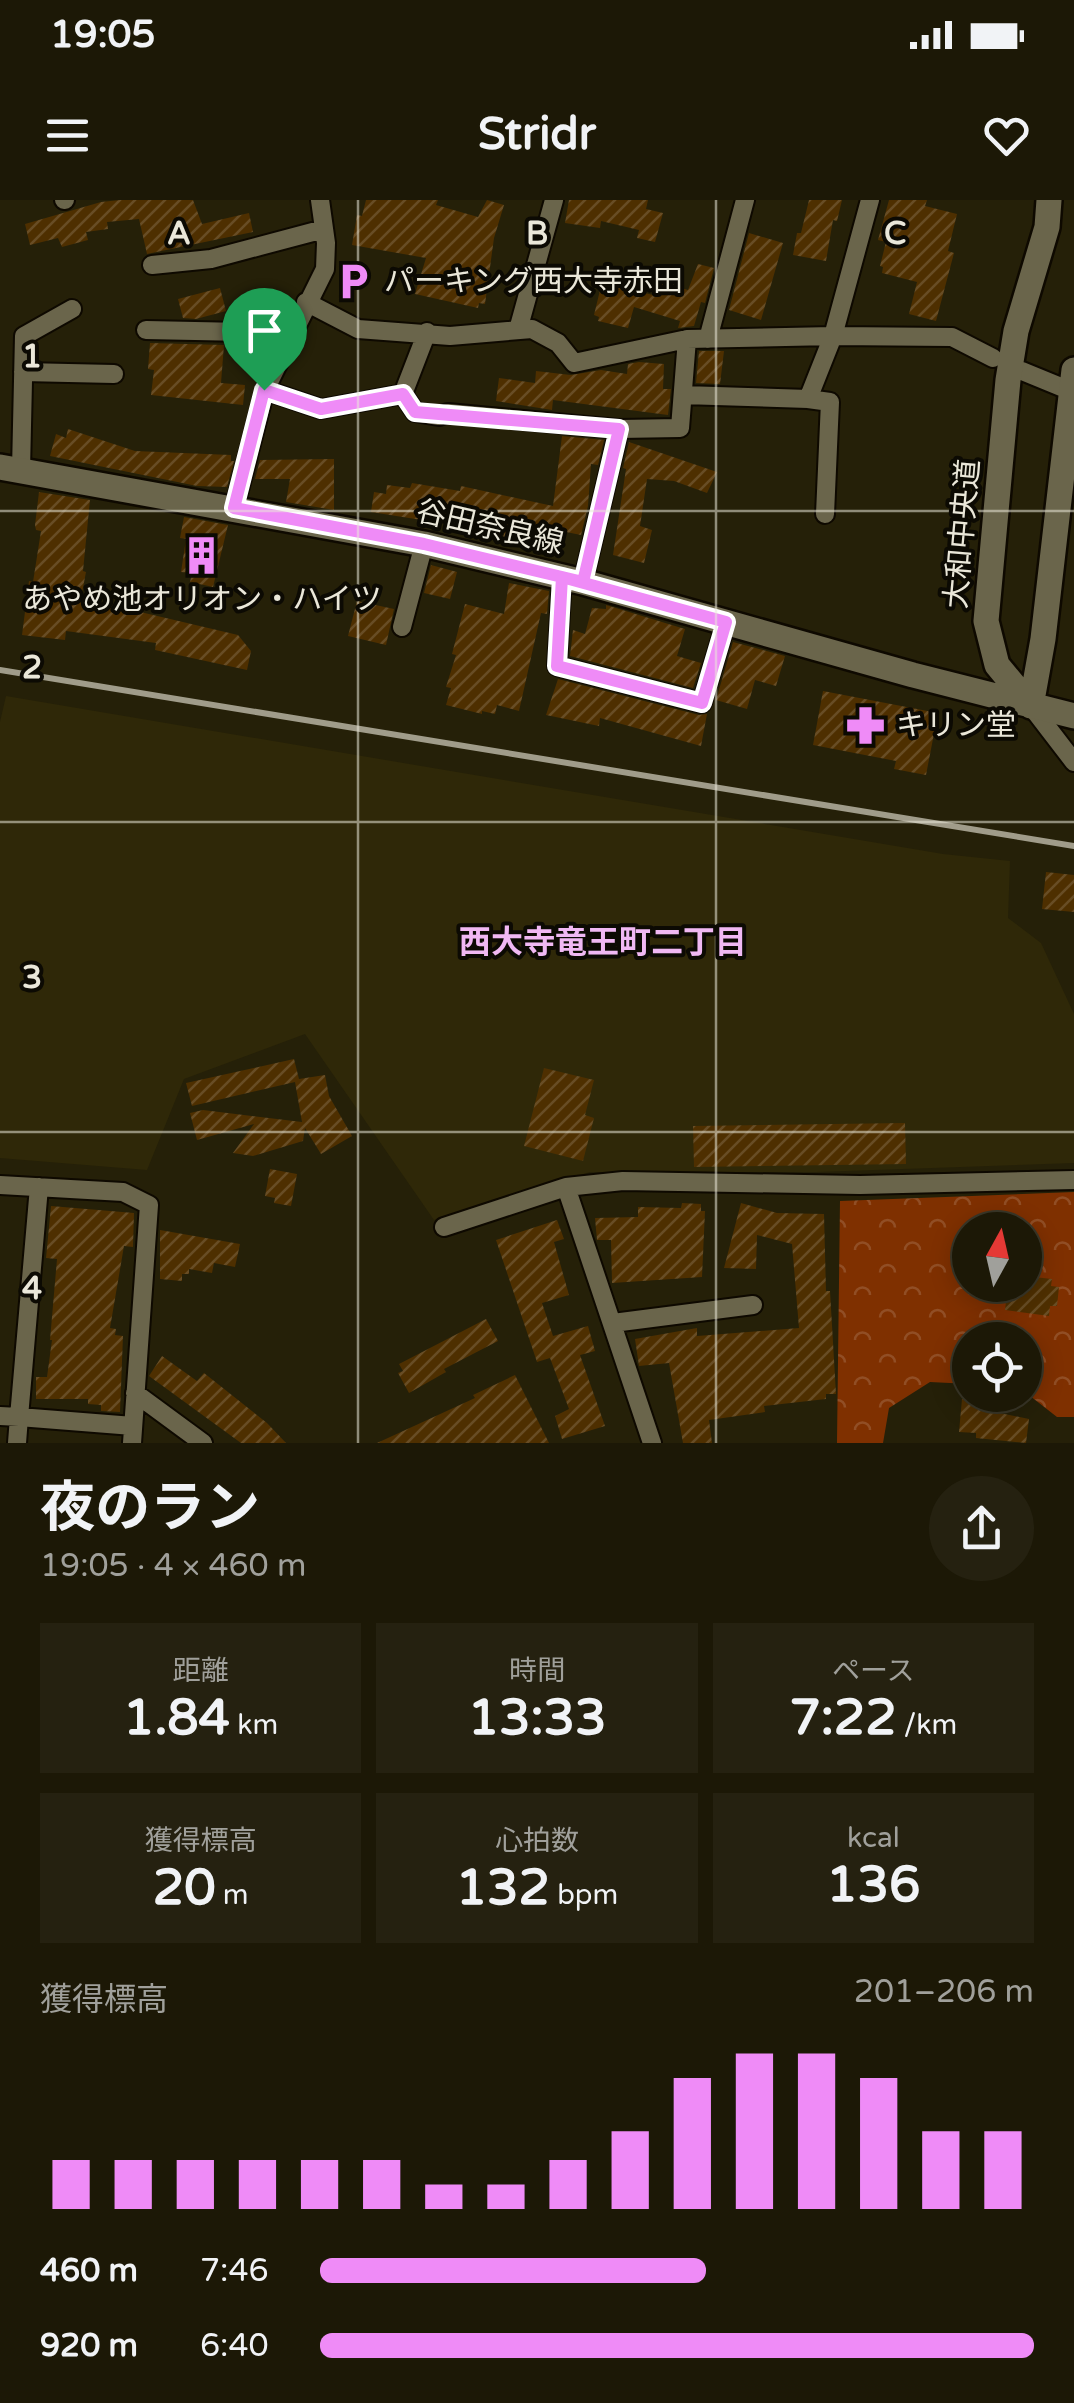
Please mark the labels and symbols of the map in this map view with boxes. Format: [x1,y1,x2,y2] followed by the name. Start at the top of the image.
[167,215,191,253] text: A
[526,215,548,253] text: B
[884,215,906,253] text: C
[333,260,375,302] parking icon: パーキング西大寺赤田
[384,263,683,300] place label: パーキング西大寺赤田
[222,288,307,391] pin
[22,338,42,376] text: 1
[938,458,987,610] street label: 大和中央道
[413,493,567,562] street label: 谷田奈良線
[181,534,223,576] building icon: あやめ池オリオン・ハイツ
[22,581,382,618] place label: あやめ池オリオン・ハイツ
[22,649,42,687] text: 2
[845,704,887,746] pharmacy icon: キリン堂
[896,707,1016,744] place label: キリン堂
[459,924,747,962] district label: 西大寺竜王町二丁目
[22,959,42,997] text: 3
[952,1212,1042,1302] north arrow
[22,1270,42,1308] text: 4

